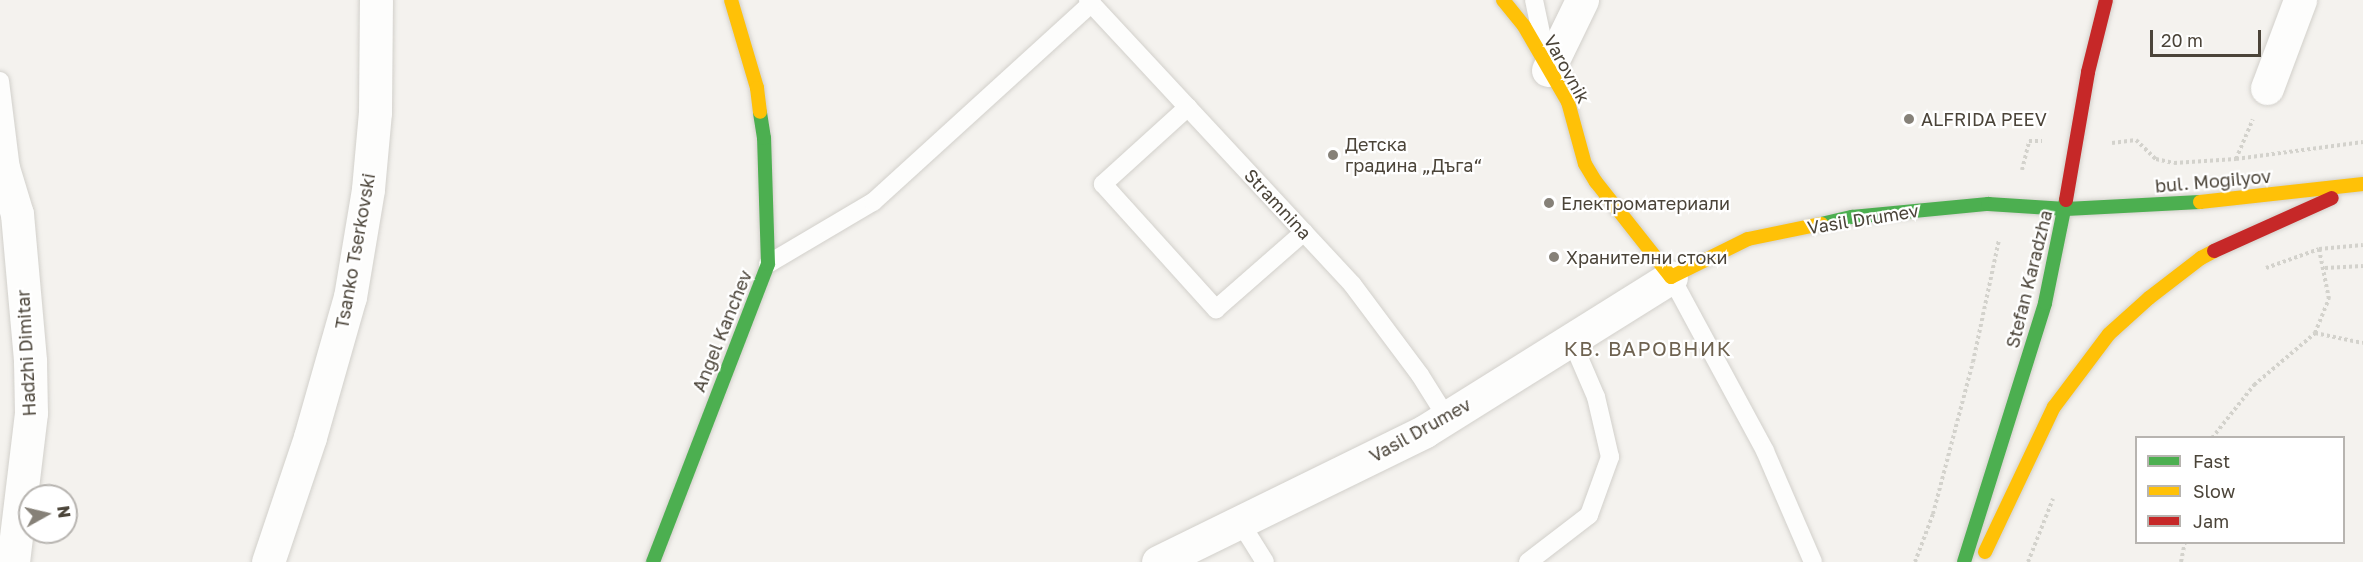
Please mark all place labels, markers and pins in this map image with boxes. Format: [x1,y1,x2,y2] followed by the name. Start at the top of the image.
[1921,108,2047,130] place label: ALFRIDA PEEV
[1902,112,1916,126] marker: ALFRIDA PEEV
[1345,134,1482,176] place label: Детска градина „Дъга“
[1326,148,1340,162] marker: Детска градина „Дъга“
[1561,192,1730,214] place label: Електроматериали
[1542,196,1556,210] marker: Електроматериали
[1566,246,1728,268] place label: Хранителни стоки
[1547,250,1561,264] marker: Хранителни стоки

